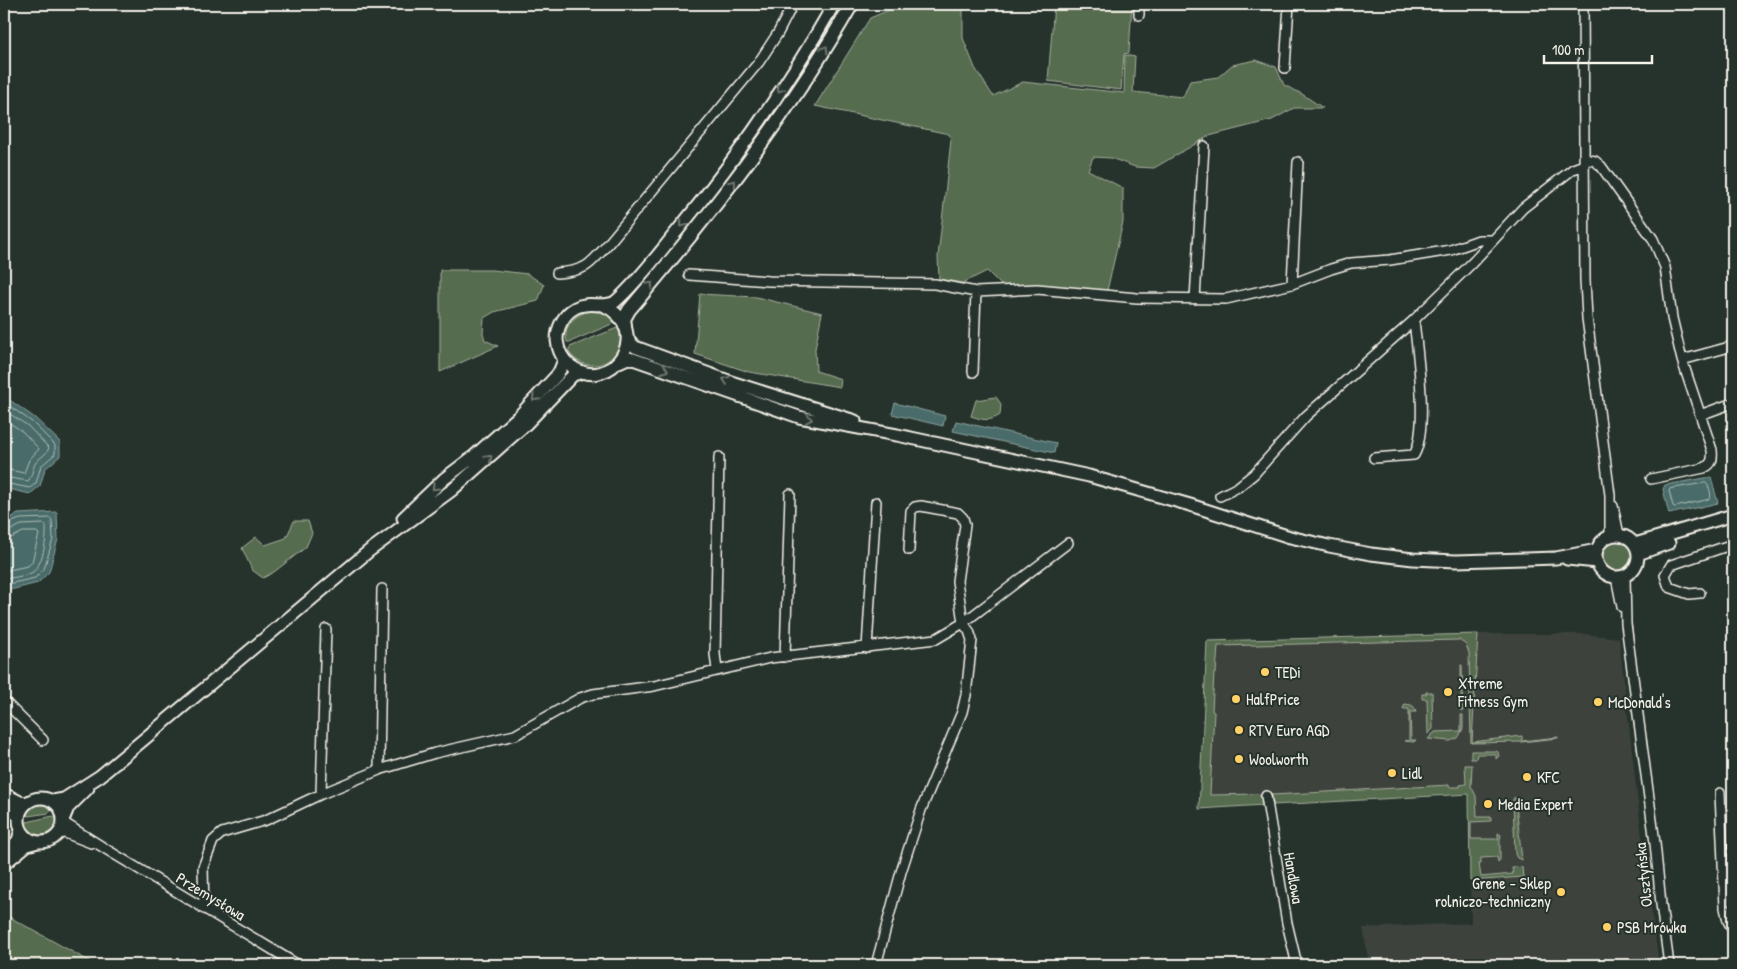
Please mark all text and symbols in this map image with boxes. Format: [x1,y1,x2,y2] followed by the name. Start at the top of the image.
[1544,32,1652,64] scale bar
[1552,39,1585,60] text: 100 m
[818,46,828,55] one-way arrow
[777,84,786,93] one-way arrow
[727,180,735,189] one-way arrow
[680,218,689,227] one-way arrow
[644,282,653,291] one-way arrow
[660,364,669,374] one-way arrow
[723,376,731,386] one-way arrow
[532,392,541,401] one-way arrow
[805,413,813,423] one-way arrow
[483,455,492,464] one-way arrow
[432,481,441,490] one-way arrow
[1275,661,1301,683] place label: TEDi
[1259,666,1271,678] marker: TEDi
[1457,672,1528,712] place label: Xtreme Fitness Gym
[1442,686,1454,698] marker: Xtreme Fitness Gym
[1246,688,1300,710] place label: HalfPrice
[1608,691,1671,713] place label: McDonald's
[1230,693,1242,705] marker: HalfPrice
[1592,696,1604,708] marker: McDonald's
[1249,719,1330,741] place label: RTV Euro AGD
[1233,724,1245,736] marker: RTV Euro AGD
[1249,748,1309,770] place label: Woolworth
[1233,753,1245,765] marker: Woolworth
[1402,762,1423,784] place label: Lidl
[1537,766,1560,788] place label: KFC
[1386,767,1398,779] marker: Lidl
[1521,771,1533,783] marker: KFC
[1498,793,1573,815] place label: Media Expert
[1482,798,1494,810] marker: Media Expert
[1629,842,1657,908] street label: Olsztyńska
[1279,851,1309,905] street label: Handlowa
[172,867,250,925] street label: Przemysłowa
[1435,872,1551,912] place label: Grene - Sklep rolniczo-techniczny
[1555,886,1567,898] marker: Grene - Sklep rolniczo-techniczny
[1617,916,1686,938] place label: PSB Mrówka
[1601,921,1613,933] marker: PSB Mrówka

